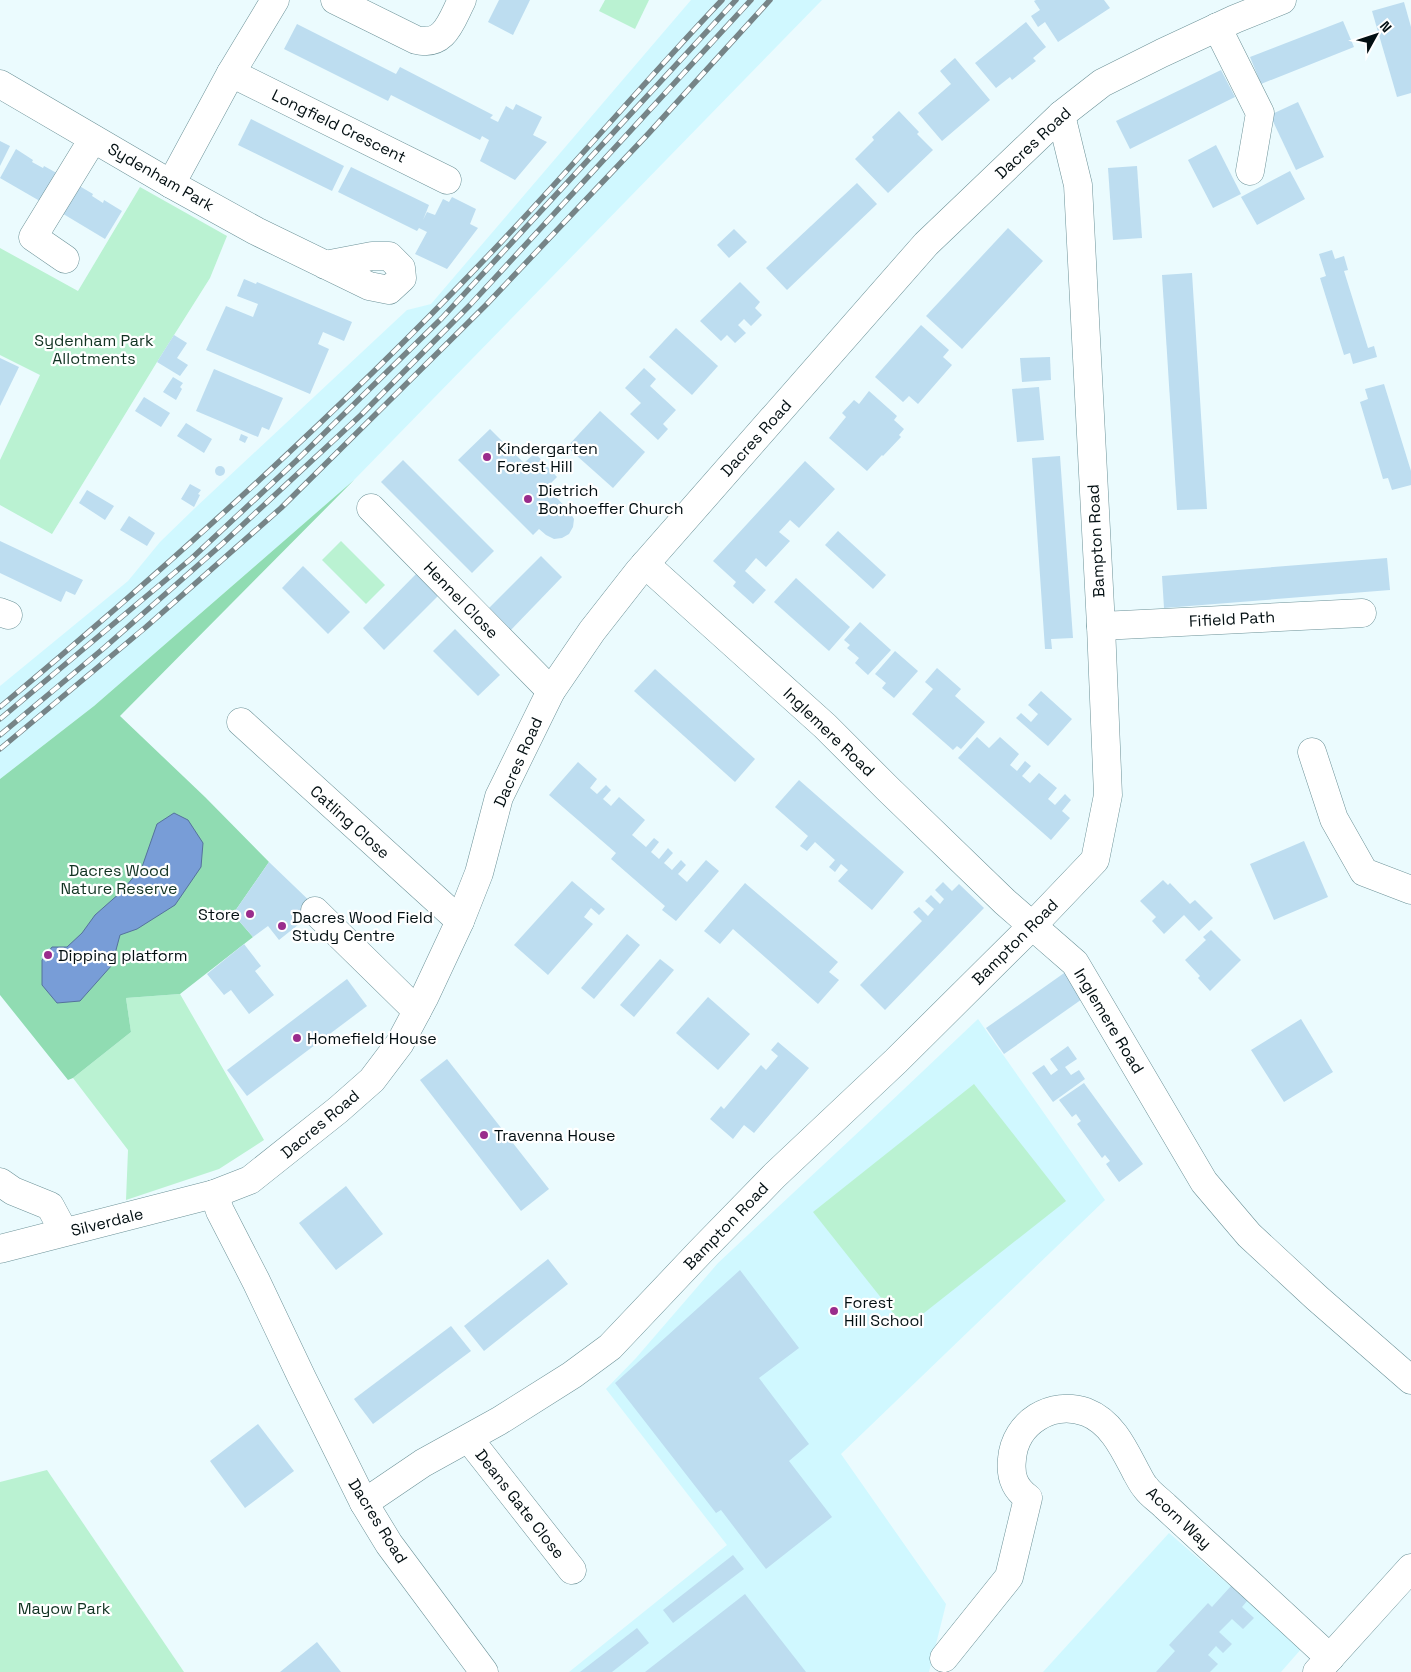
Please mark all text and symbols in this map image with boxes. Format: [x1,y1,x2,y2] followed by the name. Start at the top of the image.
[1351,10,1401,60] north arrow
[1376,17,1396,36] text: N
[268,84,410,168] street label: Longfield Crescent
[991,103,1075,183] street label: Dacres Road
[104,138,218,216] street label: Sydenham Park
[34,330,154,369] park label: Sydenham Park Allotments
[716,395,796,481] street label: Dacres Road
[497,438,598,477] place label: Kindergarten Forest Hill
[481,451,493,463] marker: Kindergarten Forest Hill
[538,480,683,519] place label: Dietrich Bonhoeffer Church
[1083,484,1109,598] street label: Bampton Road
[522,493,534,505] marker: Dietrich Bonhoeffer Church
[419,557,503,643] street label: Hennel Close
[1188,606,1276,632] street label: Fifield Path
[779,683,879,781] street label: Inglemere Road
[489,714,547,810] street label: Dacres Road
[306,781,394,863] street label: Catling Close
[60,860,178,899] park label: Dacres Wood Nature Reserve
[967,894,1063,990] street label: Bampton Road
[198,904,240,925] place label: Store
[292,907,433,946] place label: Dacres Wood Field Study Centre
[244,908,256,920] marker: Store
[276,920,288,932] marker: Dacres Wood Field Study Centre
[58,945,187,966] place label: Dipping platform
[42,949,54,961] marker: Dipping platform
[1069,964,1149,1078] street label: Inglemere Road
[307,1028,437,1049] place label: Homefield House
[291,1032,303,1044] marker: Homefield House
[276,1085,364,1163] street label: Dacres Road
[494,1125,616,1146] place label: Travenna House
[478,1129,490,1141] marker: Travenna House
[679,1178,773,1274] street label: Bampton Road
[69,1203,145,1241] street label: Silverdale
[844,1292,923,1331] place label: Forest Hill School
[828,1305,840,1317] marker: Forest Hill School
[471,1445,569,1563] street label: Deans Gate Close
[344,1475,412,1567] street label: Dacres Road
[1142,1482,1216,1554] street label: Acorn Way
[18,1598,111,1619] park label: Mayow Park

